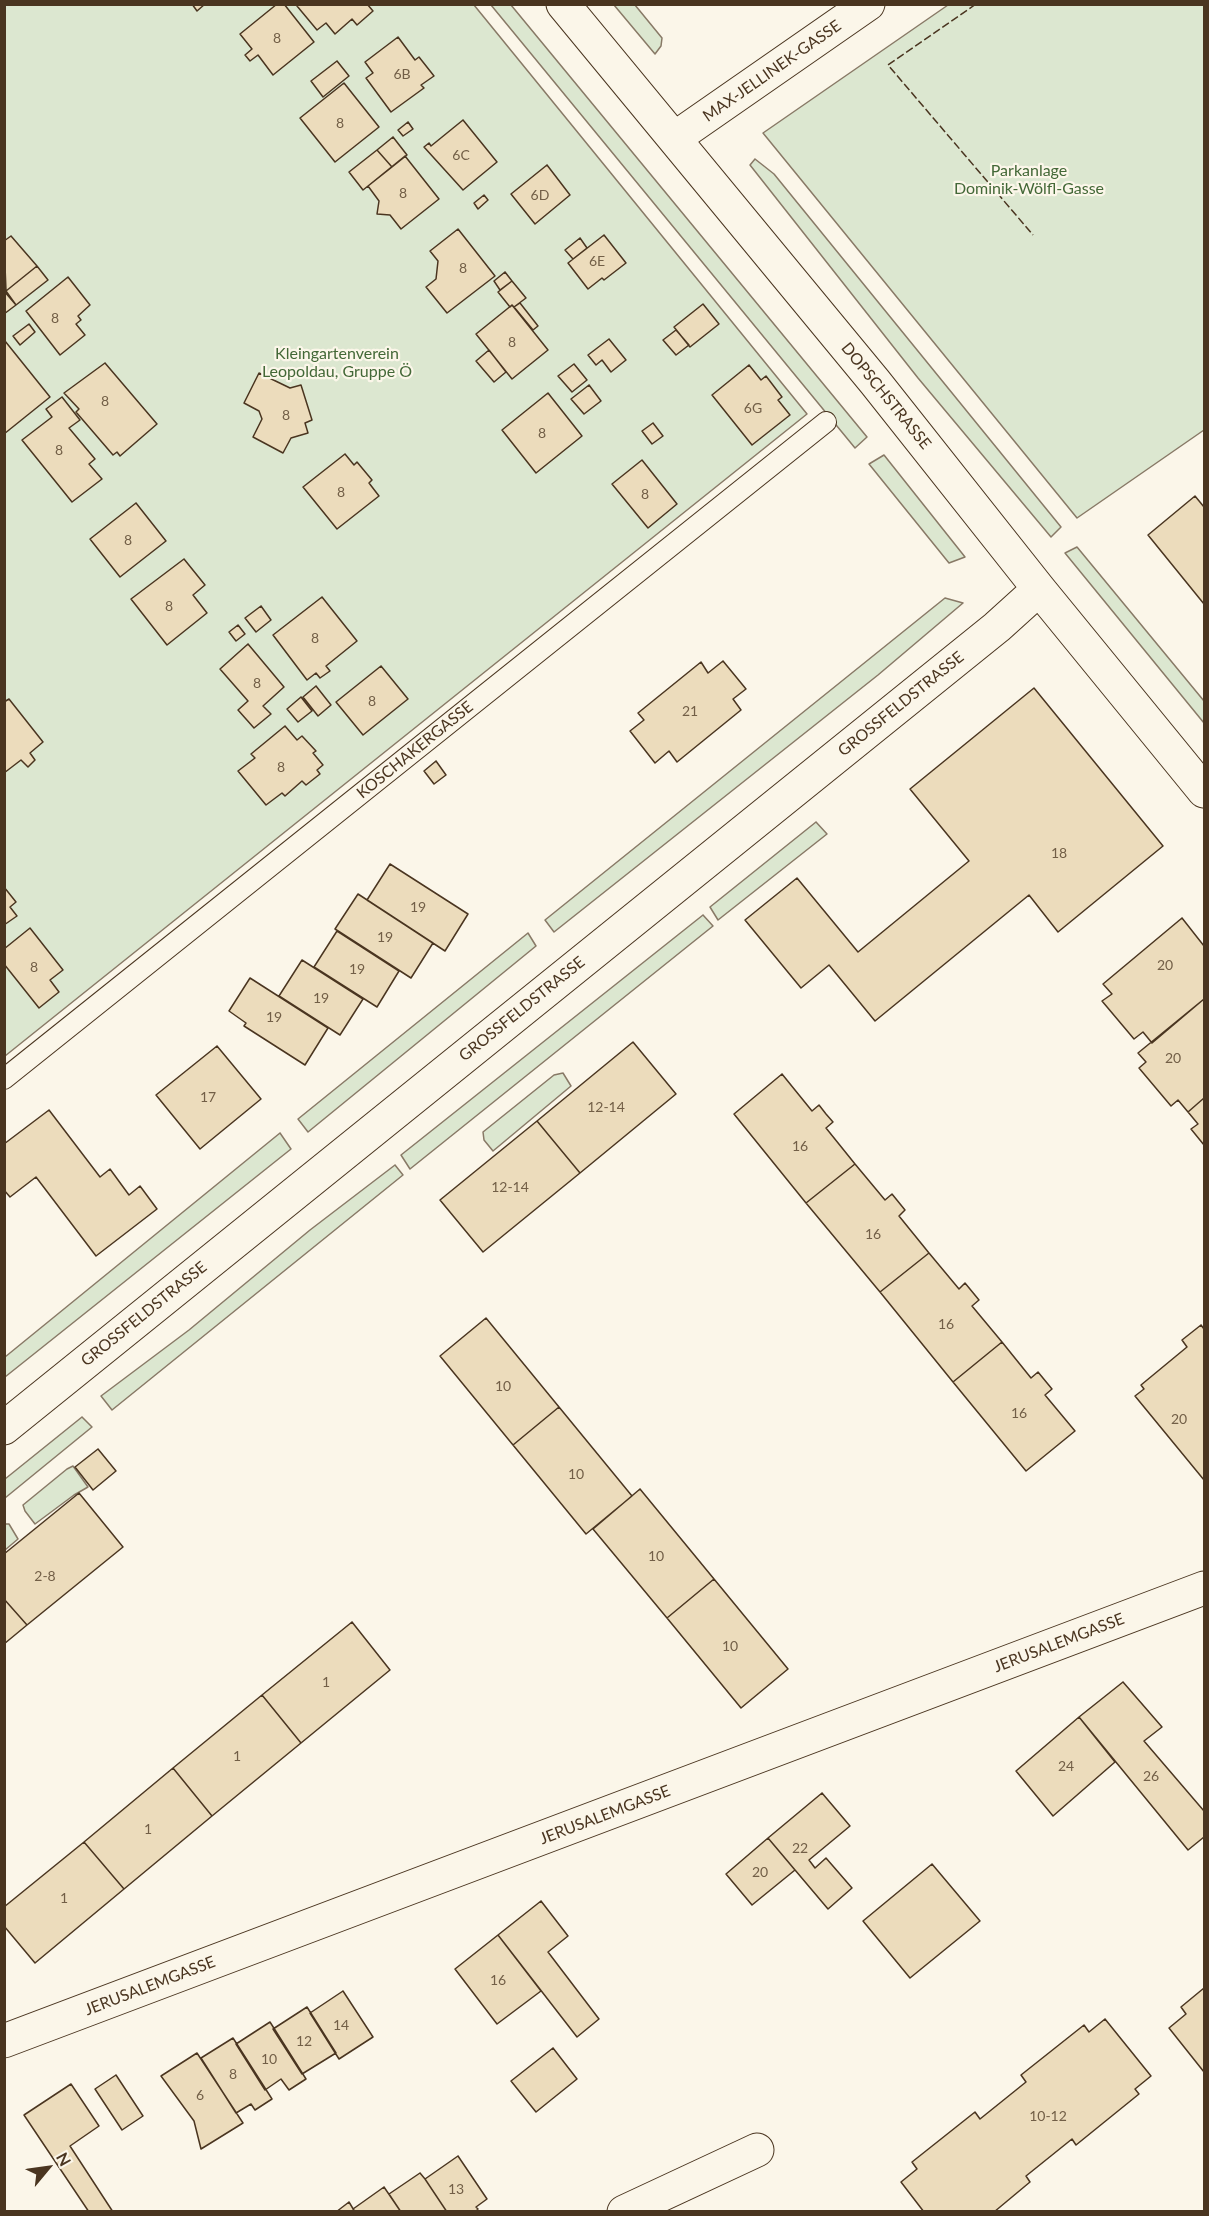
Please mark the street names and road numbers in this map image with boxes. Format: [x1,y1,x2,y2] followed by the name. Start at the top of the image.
[699,16,845,126] street label: MAX-JELLINEK-GASSE
[837,339,935,453] street label: DOPSCHSTRASSE
[834,647,968,761] street label: GROSSFELDSTRASSE
[353,697,477,803] street label: KOSCHAKERGASSE
[455,952,589,1066] street label: GROSSFELDSTRASSE
[77,1257,211,1371] street label: GROSSFELDSTRASSE
[991,1609,1127,1677] street label: JERUSALEMGASSE
[537,1781,673,1849] street label: JERUSALEMGASSE
[82,1952,218,2020] street label: JERUSALEMGASSE

